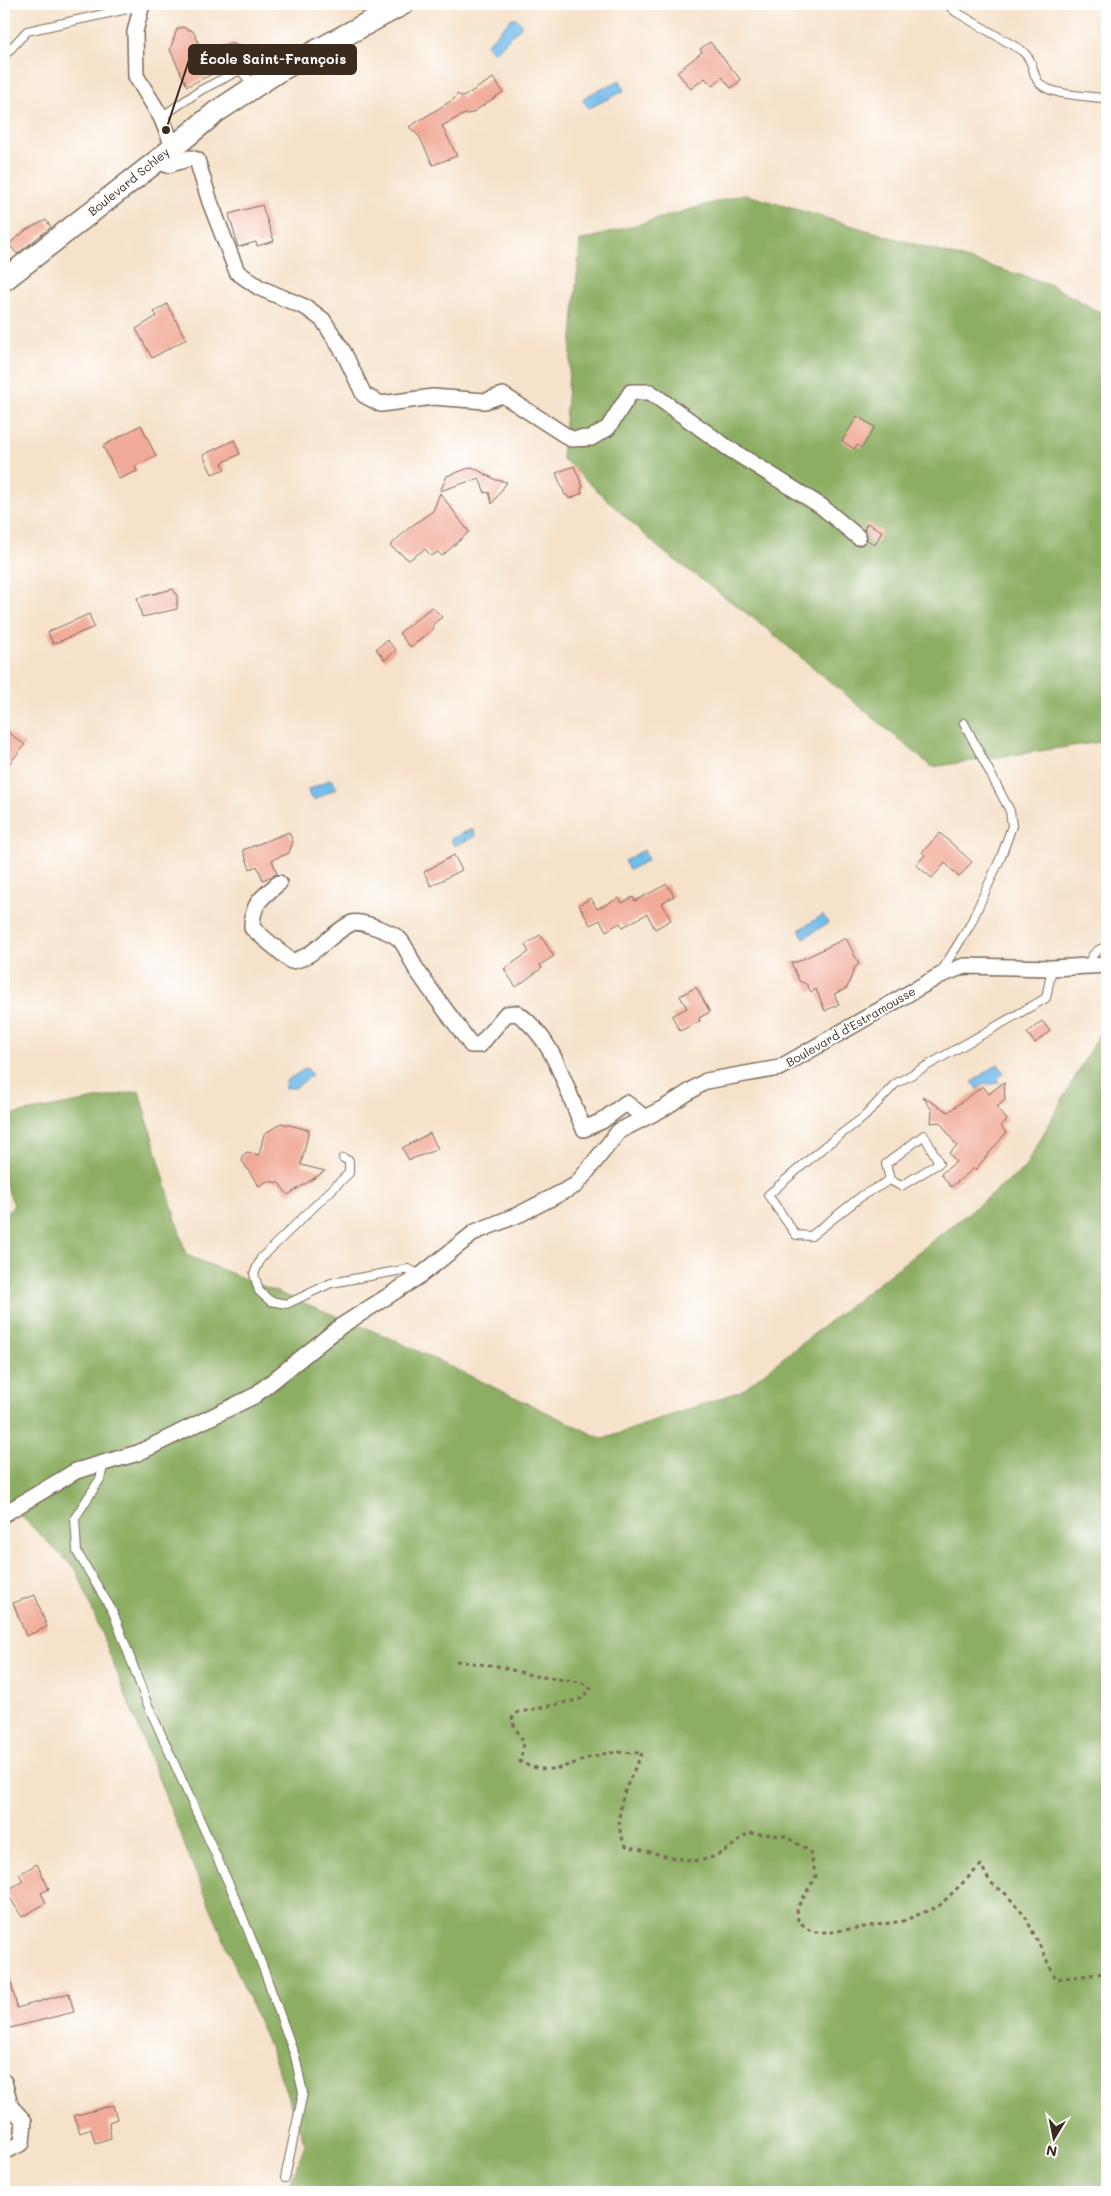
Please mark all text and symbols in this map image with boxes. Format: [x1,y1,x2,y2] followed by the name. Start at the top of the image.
[189,45,356,74] callout: École Saint-François
[200,49,346,68] text: École Saint-François
[84,143,172,219] street label: Boulevard Schley
[783,982,918,1070] street label: Boulevard d'Estramousse
[1028,2114,1078,2164] north arrow
[1045,2141,1059,2162] text: N

